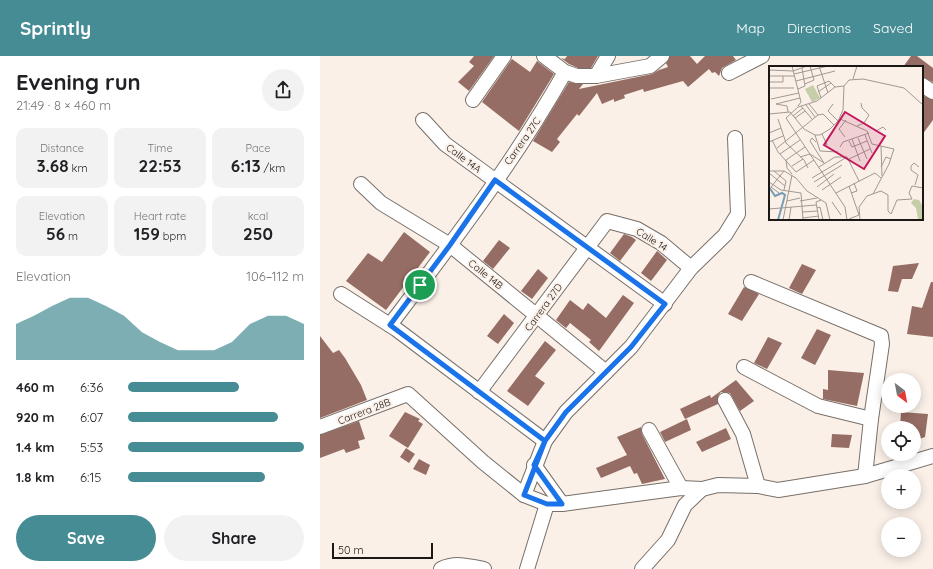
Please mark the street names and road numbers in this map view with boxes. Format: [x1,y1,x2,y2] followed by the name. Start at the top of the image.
[501,115,544,168] street label: Carrera 27C
[444,141,484,176] street label: Calle 14A
[634,225,670,254] street label: Calle 14
[466,256,506,293] street label: Calle 14B
[522,281,565,334] street label: Carrera 27D
[336,395,393,428] street label: Carrera 28B

